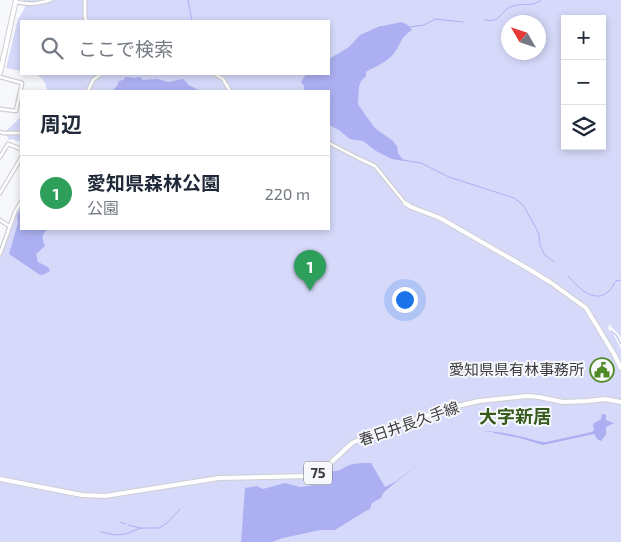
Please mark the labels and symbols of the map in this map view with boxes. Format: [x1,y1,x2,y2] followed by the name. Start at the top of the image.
[501,15,546,60] north arrow
[294,250,326,291] pin: 1
[392,287,418,313] your location
[589,357,615,383] public building icon: 愛知県県有林事務所
[449,360,584,378] place label: 愛知県県有林事務所
[356,397,461,449] street label: 春日井長久手線
[479,405,551,427] district label: 大字新居
[304,462,332,484] road number: 75

